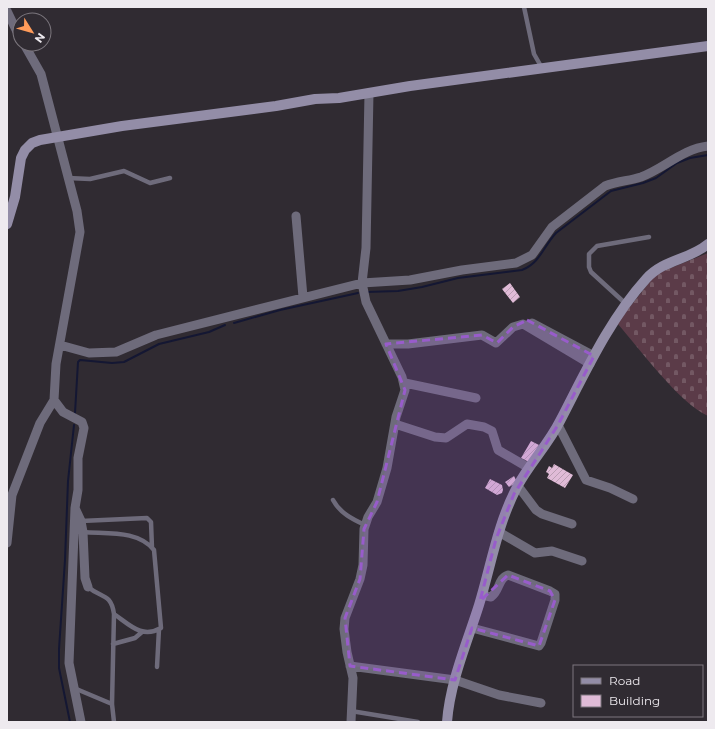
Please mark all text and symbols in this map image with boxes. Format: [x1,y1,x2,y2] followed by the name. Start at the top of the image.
[12,12,52,52] north arrow
[32,30,48,46] text: N
[573,665,703,717] legend
[609,673,640,688] text: Road
[609,693,660,708] text: Building

